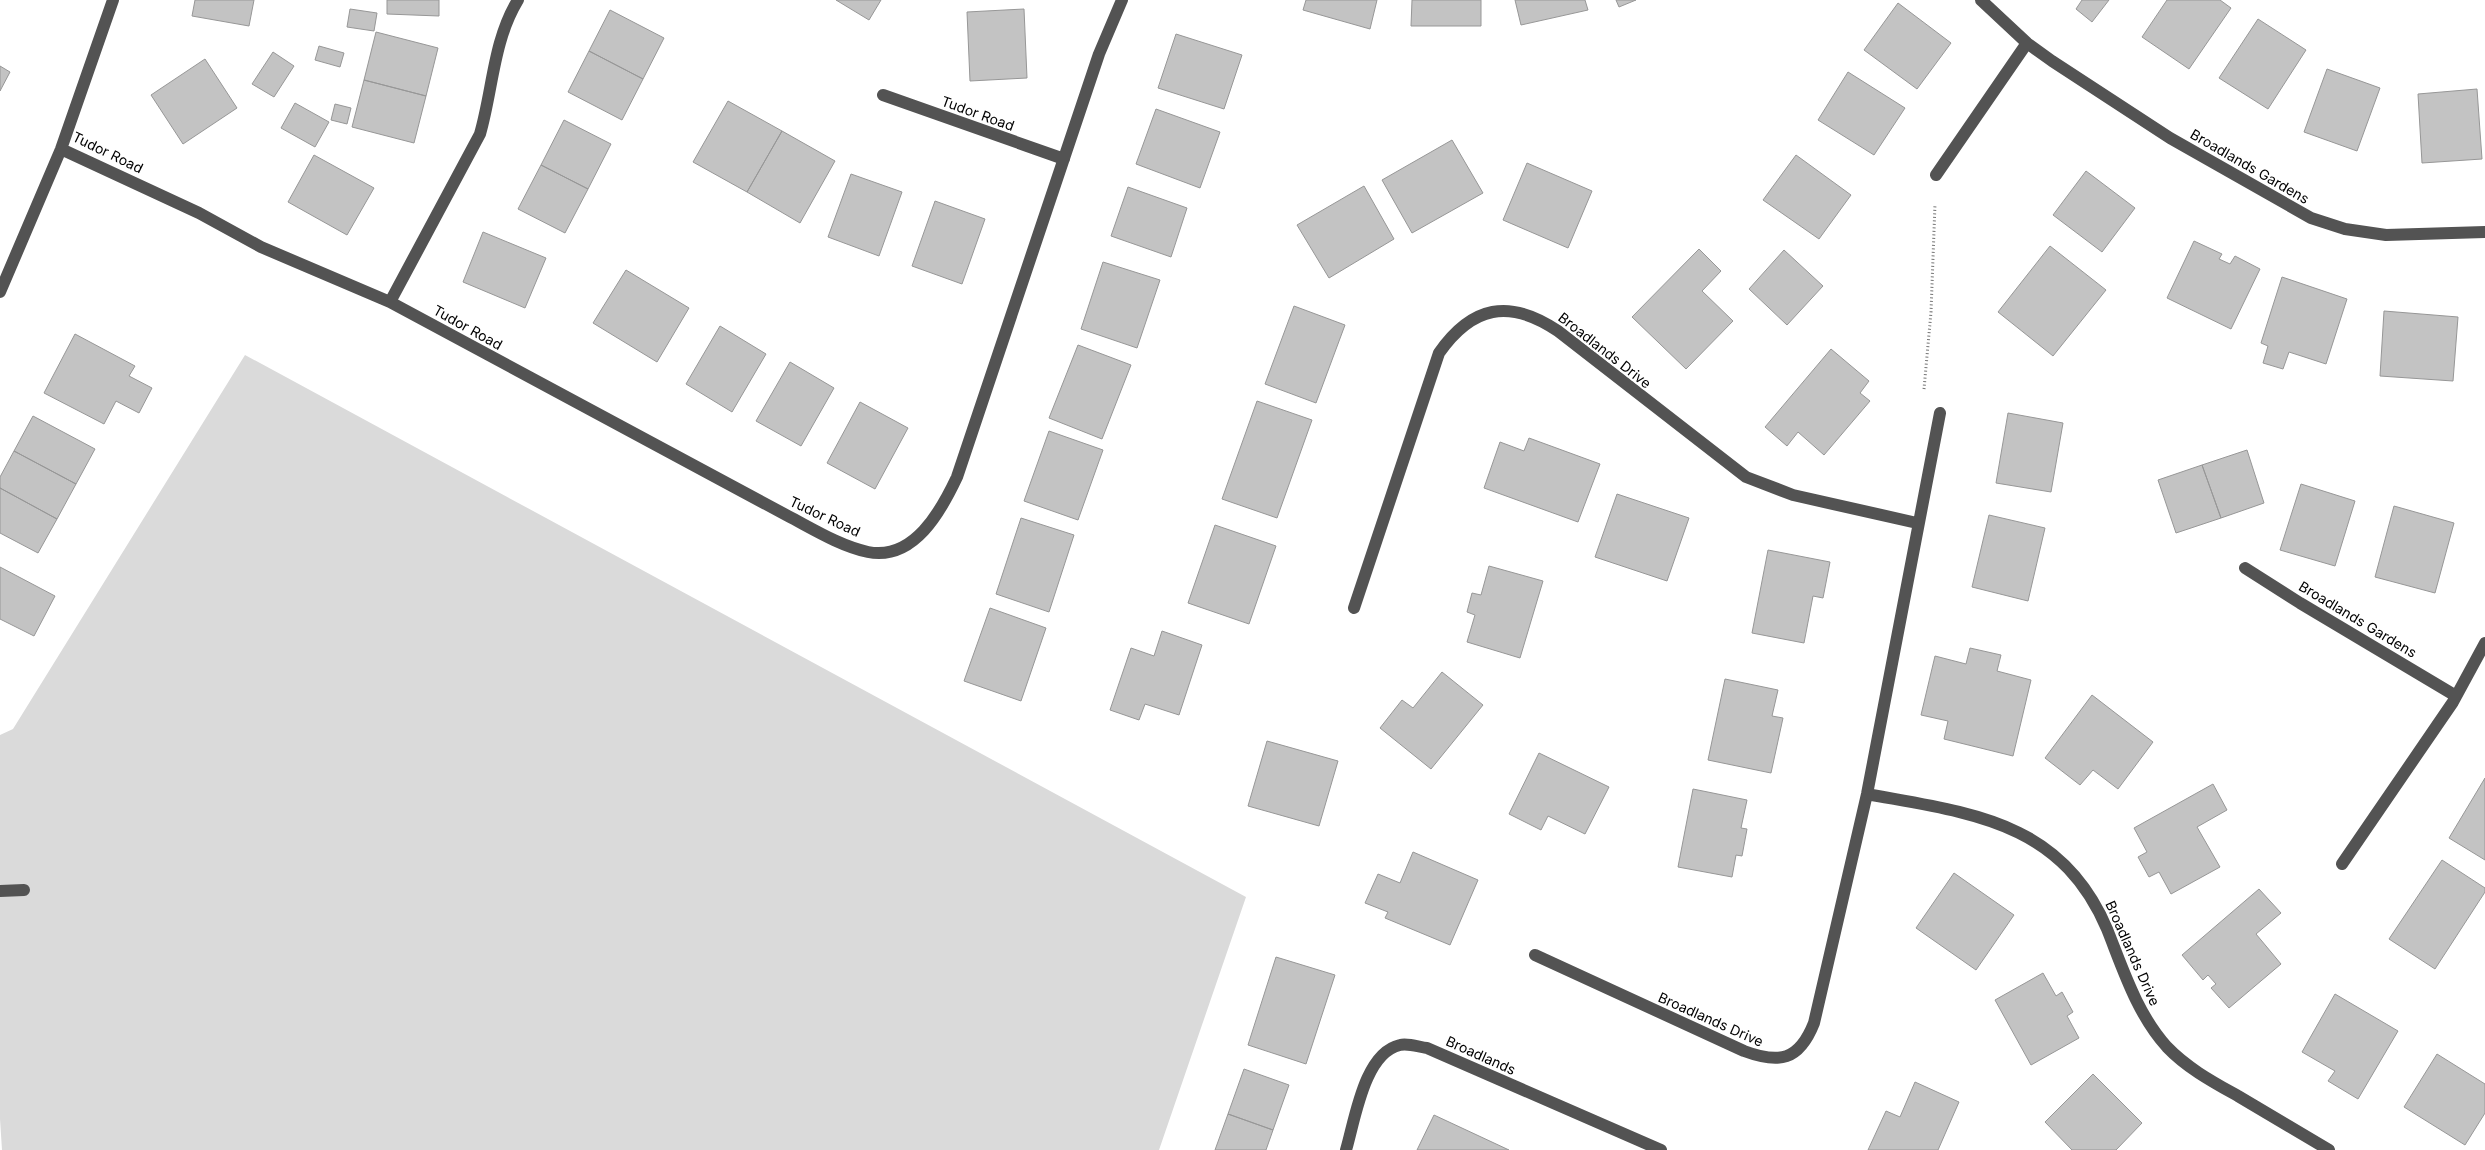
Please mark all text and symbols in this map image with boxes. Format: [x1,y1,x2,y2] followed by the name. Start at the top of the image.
[939,92,1017,134] street label: Tudor Road
[2188,125,2312,207] street label: Broadlands Gardens
[70,128,146,176] street label: Tudor Road
[431,301,505,353] street label: Tudor Road
[1555,308,1655,392] street label: Broadlands Drive
[787,492,863,540] street label: Tudor Road
[2296,577,2420,661] street label: Broadlands Gardens
[2102,898,2164,1008] street label: Broadlands Drive
[1656,988,1766,1050] street label: Broadlands Drive
[1443,1032,1519,1078] street label: Broadlands

